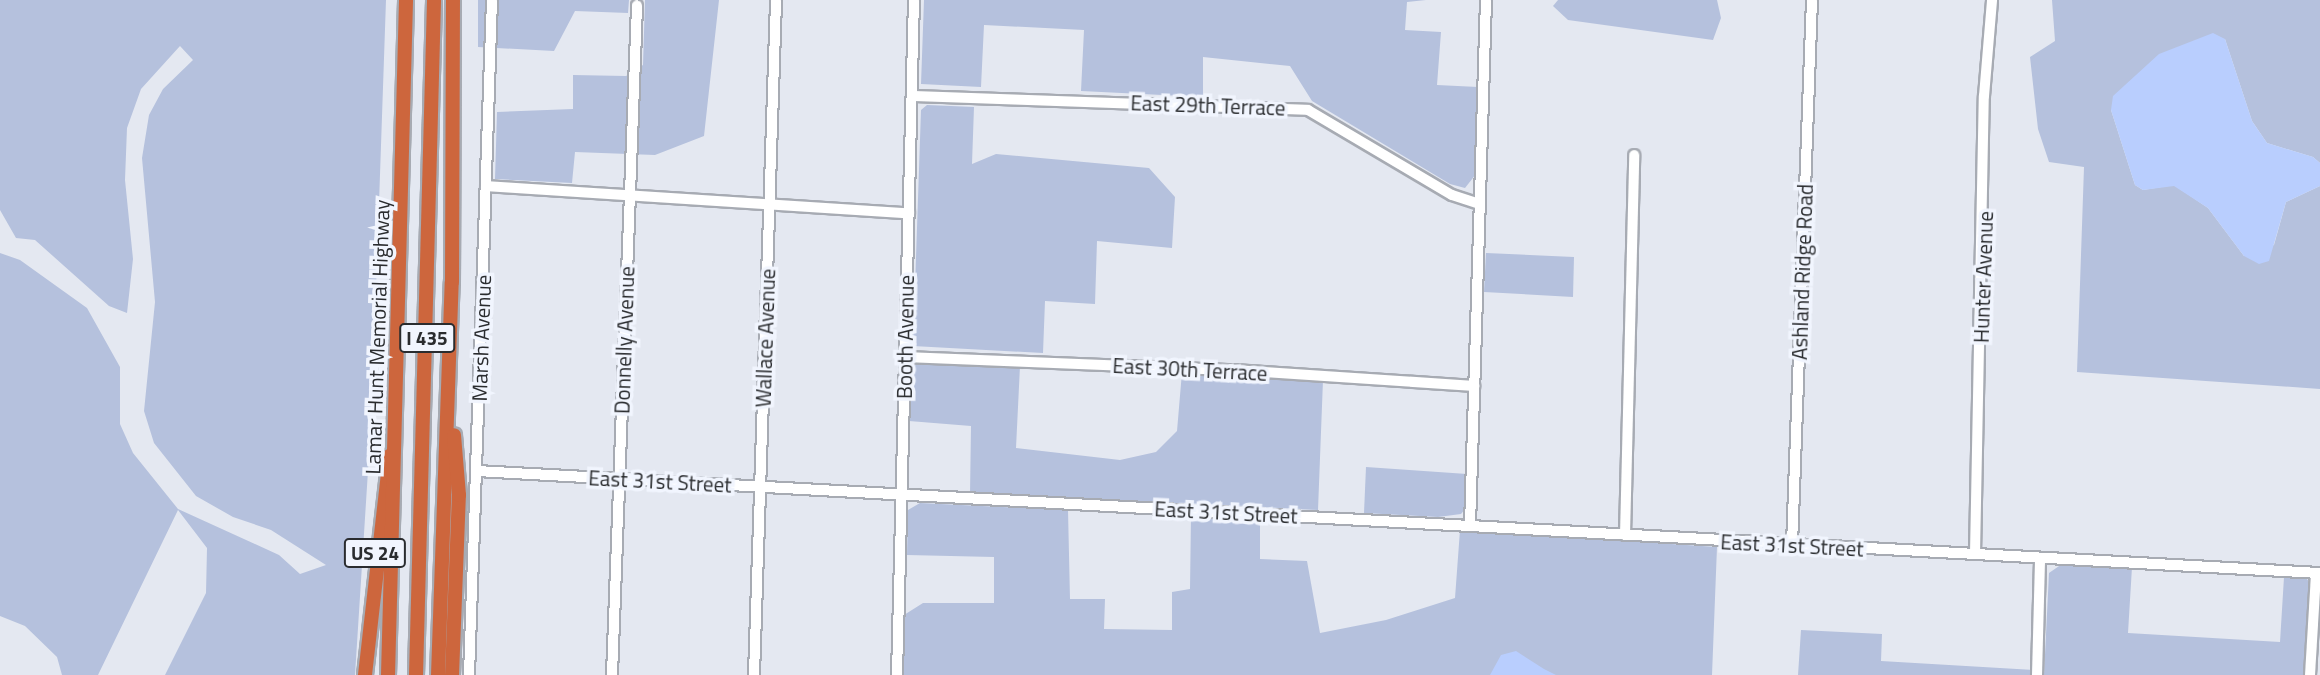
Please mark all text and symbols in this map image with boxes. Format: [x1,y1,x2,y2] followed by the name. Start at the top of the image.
[1130,90,1286,120] street label: East 29th Terrace
[1786,184,1818,360] street label: Ashland Ridge Road
[360,199,394,475] street label: Lamar Hunt Memorial Highway
[1968,211,1998,343] street label: Hunter Avenue
[609,266,639,414] street label: Donnelly Avenue
[750,268,780,408] street label: Wallace Avenue
[466,274,496,402] street label: Marsh Avenue
[891,275,919,399] street label: Booth Avenue
[399,322,455,354] road number: I 435
[1112,352,1268,386] street label: East 30th Terrace
[588,465,732,497] street label: East 31st Street
[1154,496,1298,528] street label: East 31st Street
[1720,529,1864,561] street label: East 31st Street
[344,538,406,568] road number: US 24

